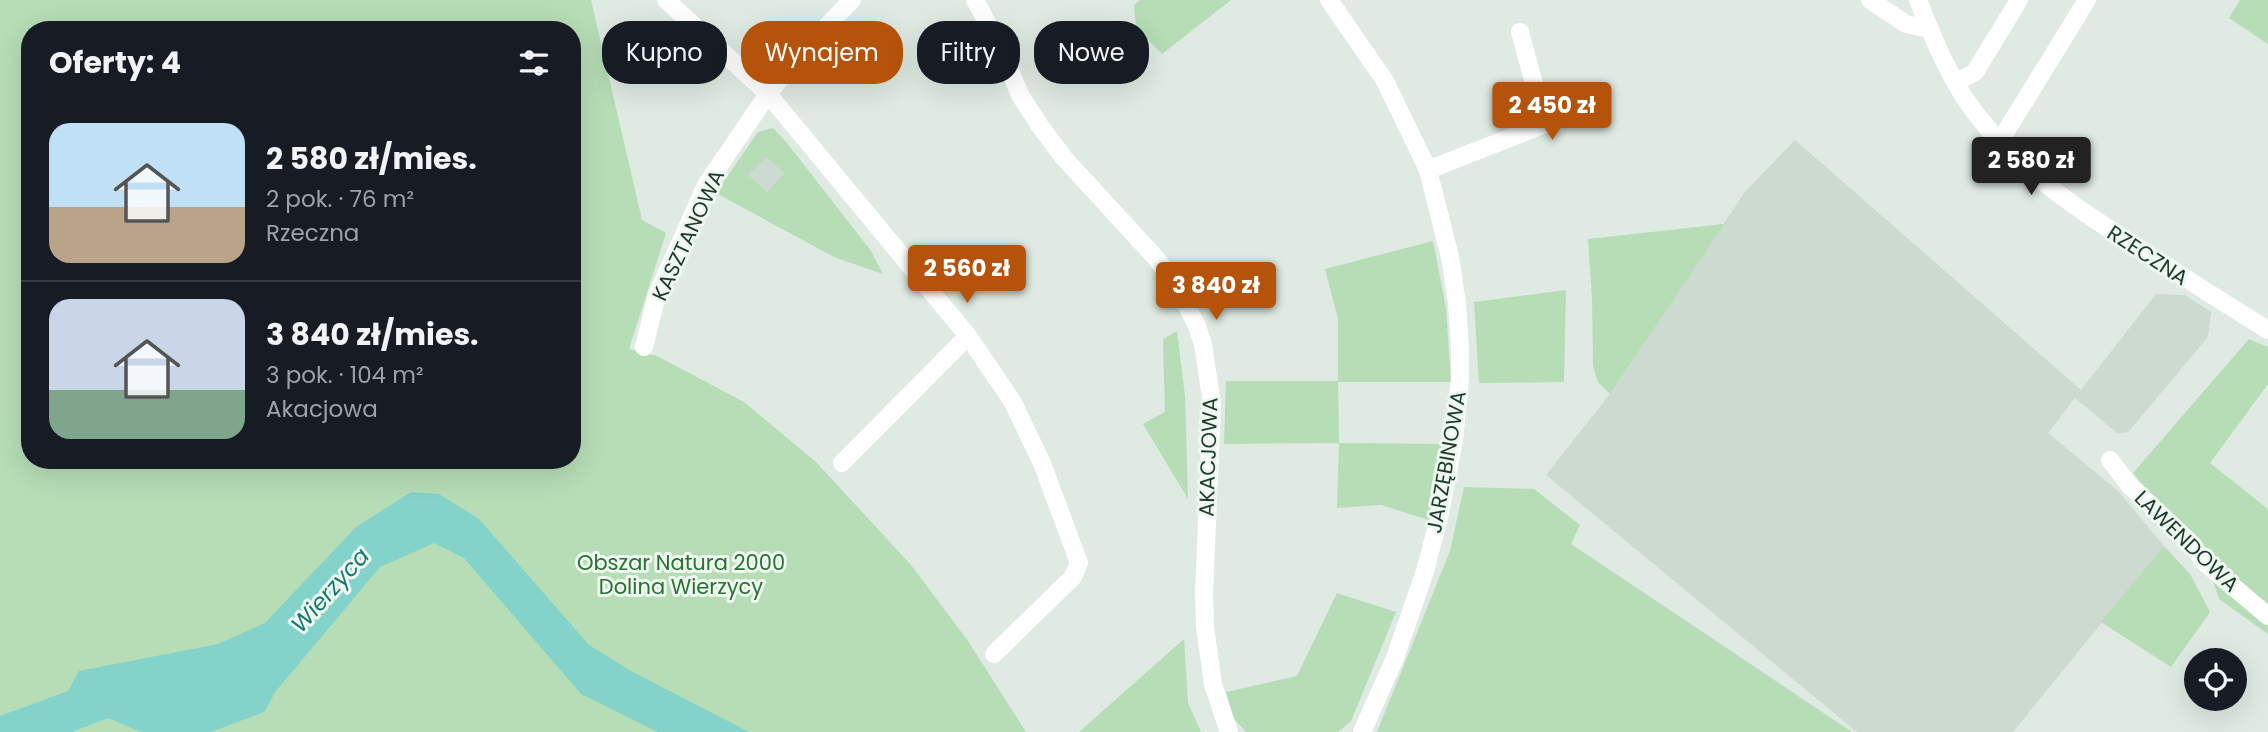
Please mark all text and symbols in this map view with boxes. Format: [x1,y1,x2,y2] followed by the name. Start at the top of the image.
[602,21,727,84] chip: Kupno
[741,21,903,84] chip: Wynajem
[917,21,1020,84] chip: Filtry
[1034,21,1149,84] chip: Nowe
[49,41,181,84] text: Oferty: 4
[515,44,553,82] icon: filters
[1480,82,1624,142] pin: 2 450 zł
[1508,89,1596,121] text: 2 450 zł
[266,137,477,180] text: 2 580 zł/mies.
[1959,138,2103,197] pin: 2 580 zł
[1988,144,2074,176] text: 2 580 zł
[105,151,189,235] icon: home
[645,165,731,305] street label: KASZTANOWA
[266,183,414,215] text: 2 pok. · 76 m²
[266,217,359,249] text: Rzeczna
[2102,218,2194,292] street label: RZECZNA
[895,246,1039,305] pin: 2 560 zł
[924,252,1010,284] text: 2 560 zł
[1144,262,1288,322] pin: 3 840 zł
[1172,269,1260,301] text: 3 840 zł
[266,313,479,356] text: 3 840 zł/mies.
[105,327,189,411] icon: home
[266,359,423,391] text: 3 pok. · 104 m²
[1419,388,1473,536] street label: JARZĘBINOWA
[266,393,378,425] text: Akacjowa
[1191,397,1225,517] street label: AKACJOWA
[2128,484,2246,598] street label: LAWENDOWA
[283,541,377,639] water label: Wierzyca
[577,548,785,601] park label: Obszar Natura 2000 Dolina Wierzycy
[2184,648,2247,711] map controls
[2184,648,2247,711] button: locate

